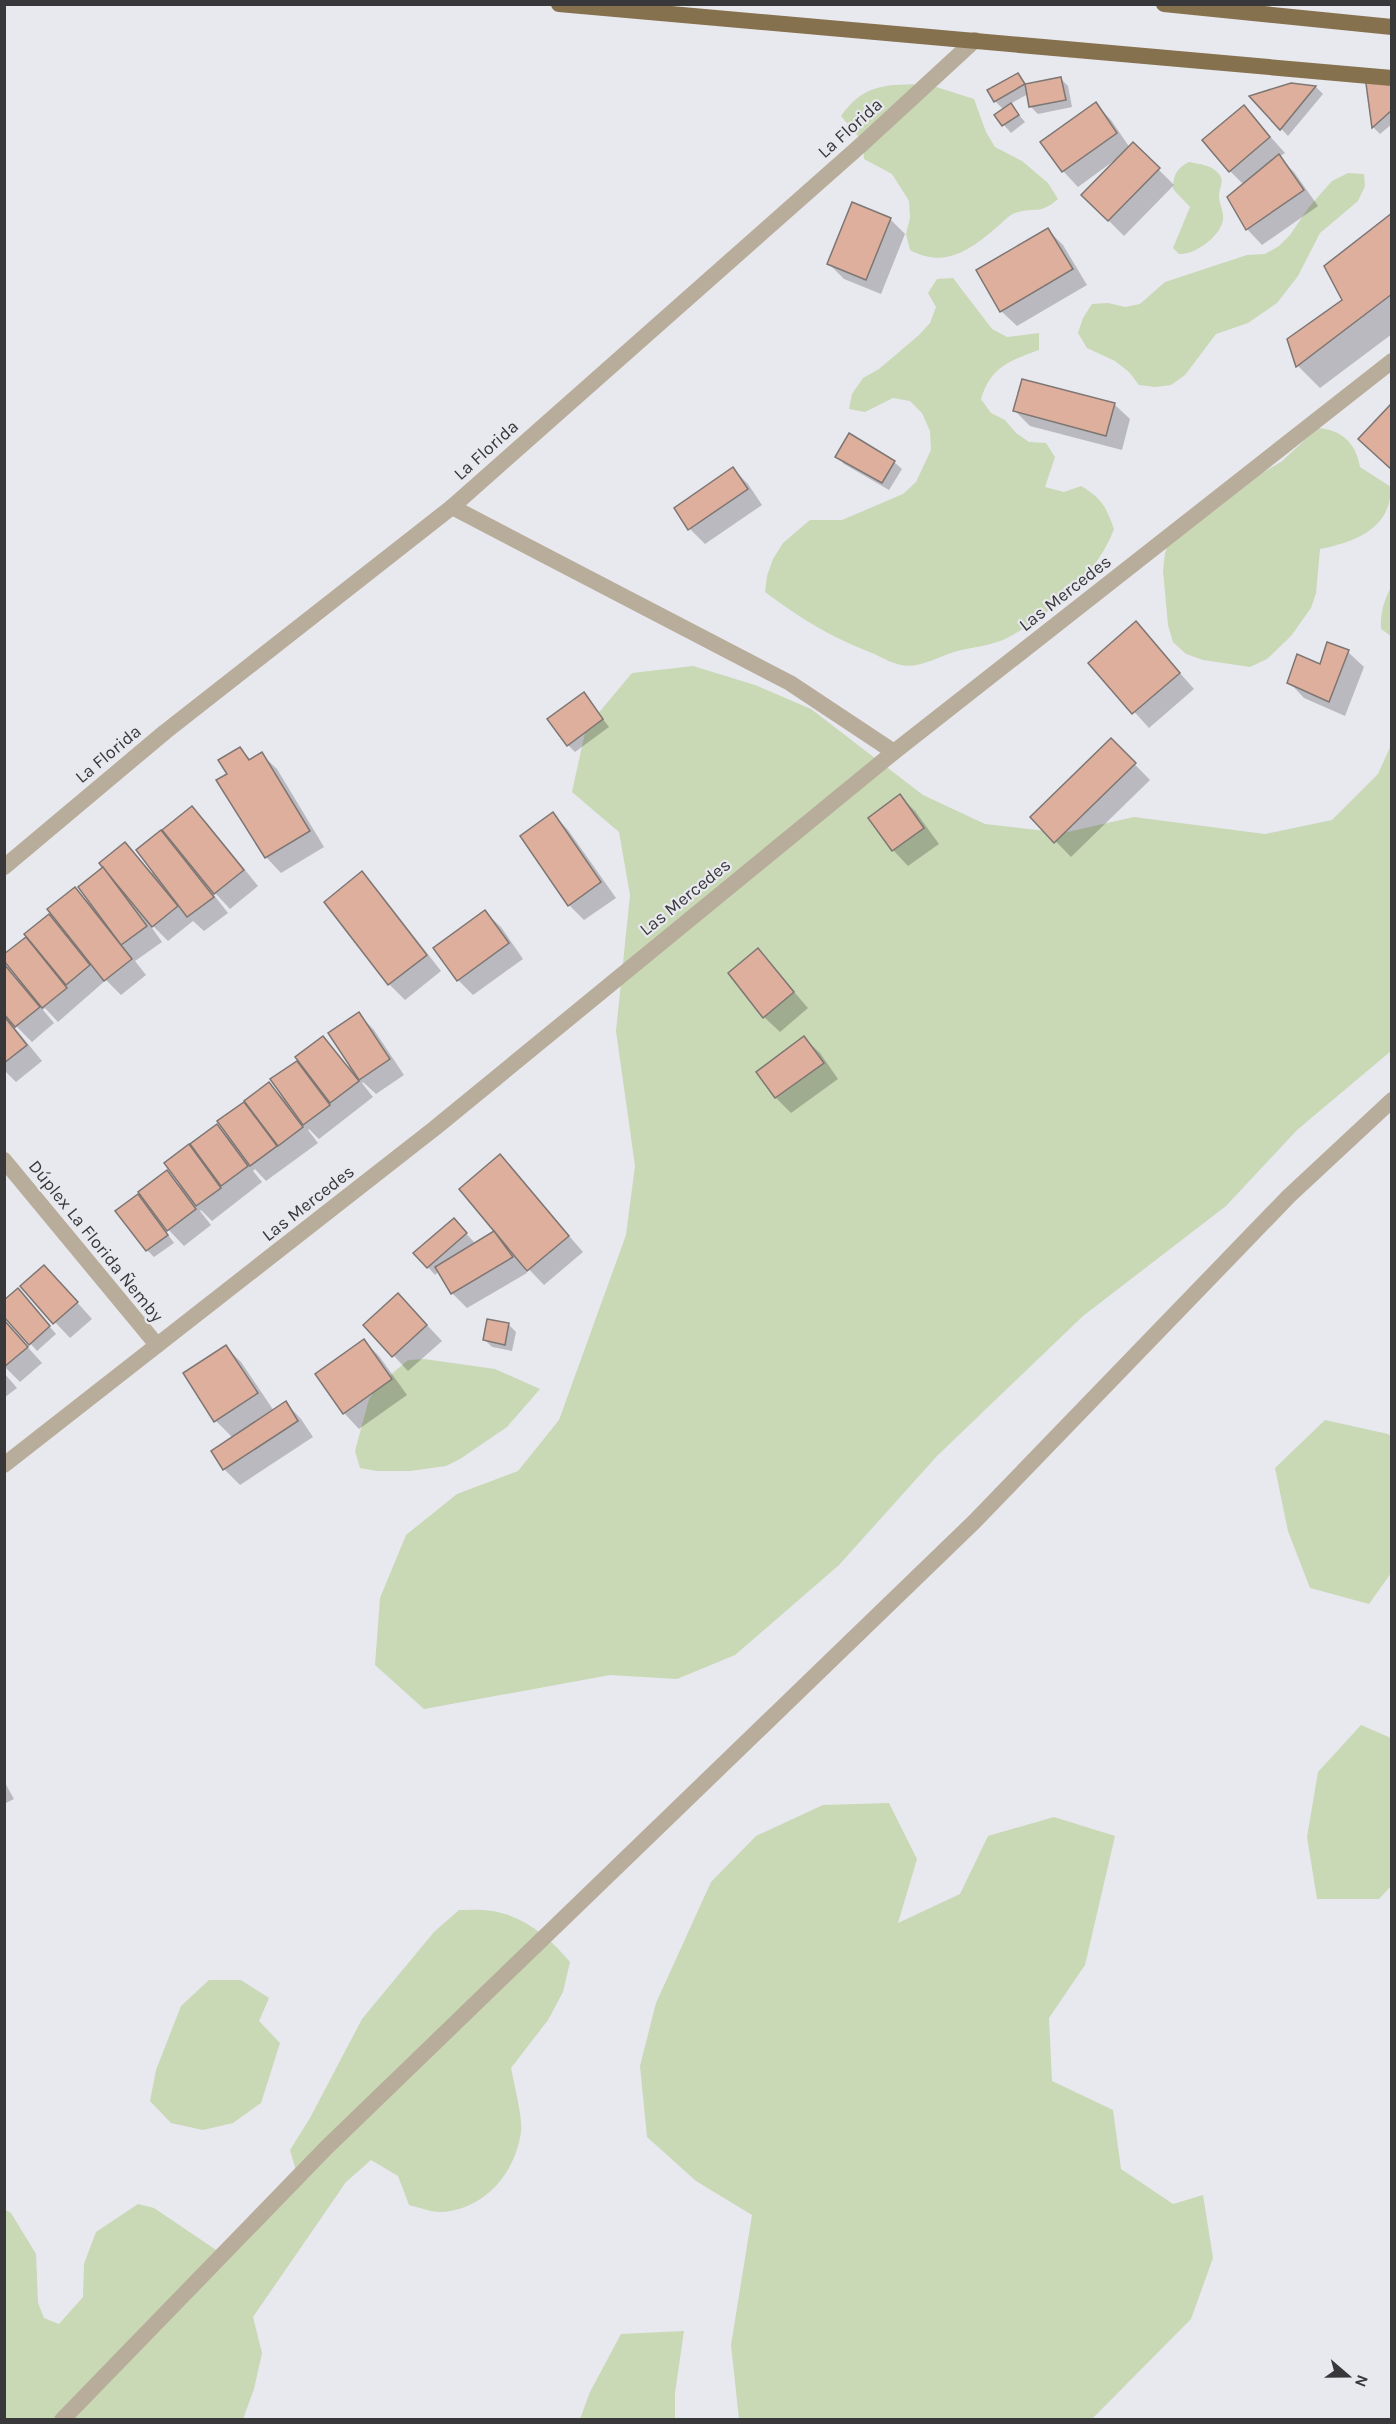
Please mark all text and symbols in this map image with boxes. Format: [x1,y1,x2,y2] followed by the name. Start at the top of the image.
[813,93,887,163] street label: La Florida
[449,415,523,485] street label: La Florida
[1015,550,1115,636] street label: Las Mercedes
[71,720,145,788] street label: La Florida
[635,854,735,940] street label: Las Mercedes
[24,1156,169,1327] street label: Dúplex La Florida Ñemby
[258,1160,358,1246] street label: Las Mercedes
[1318,2346,1378,2406] north arrow
[1351,2372,1373,2390] text: N

